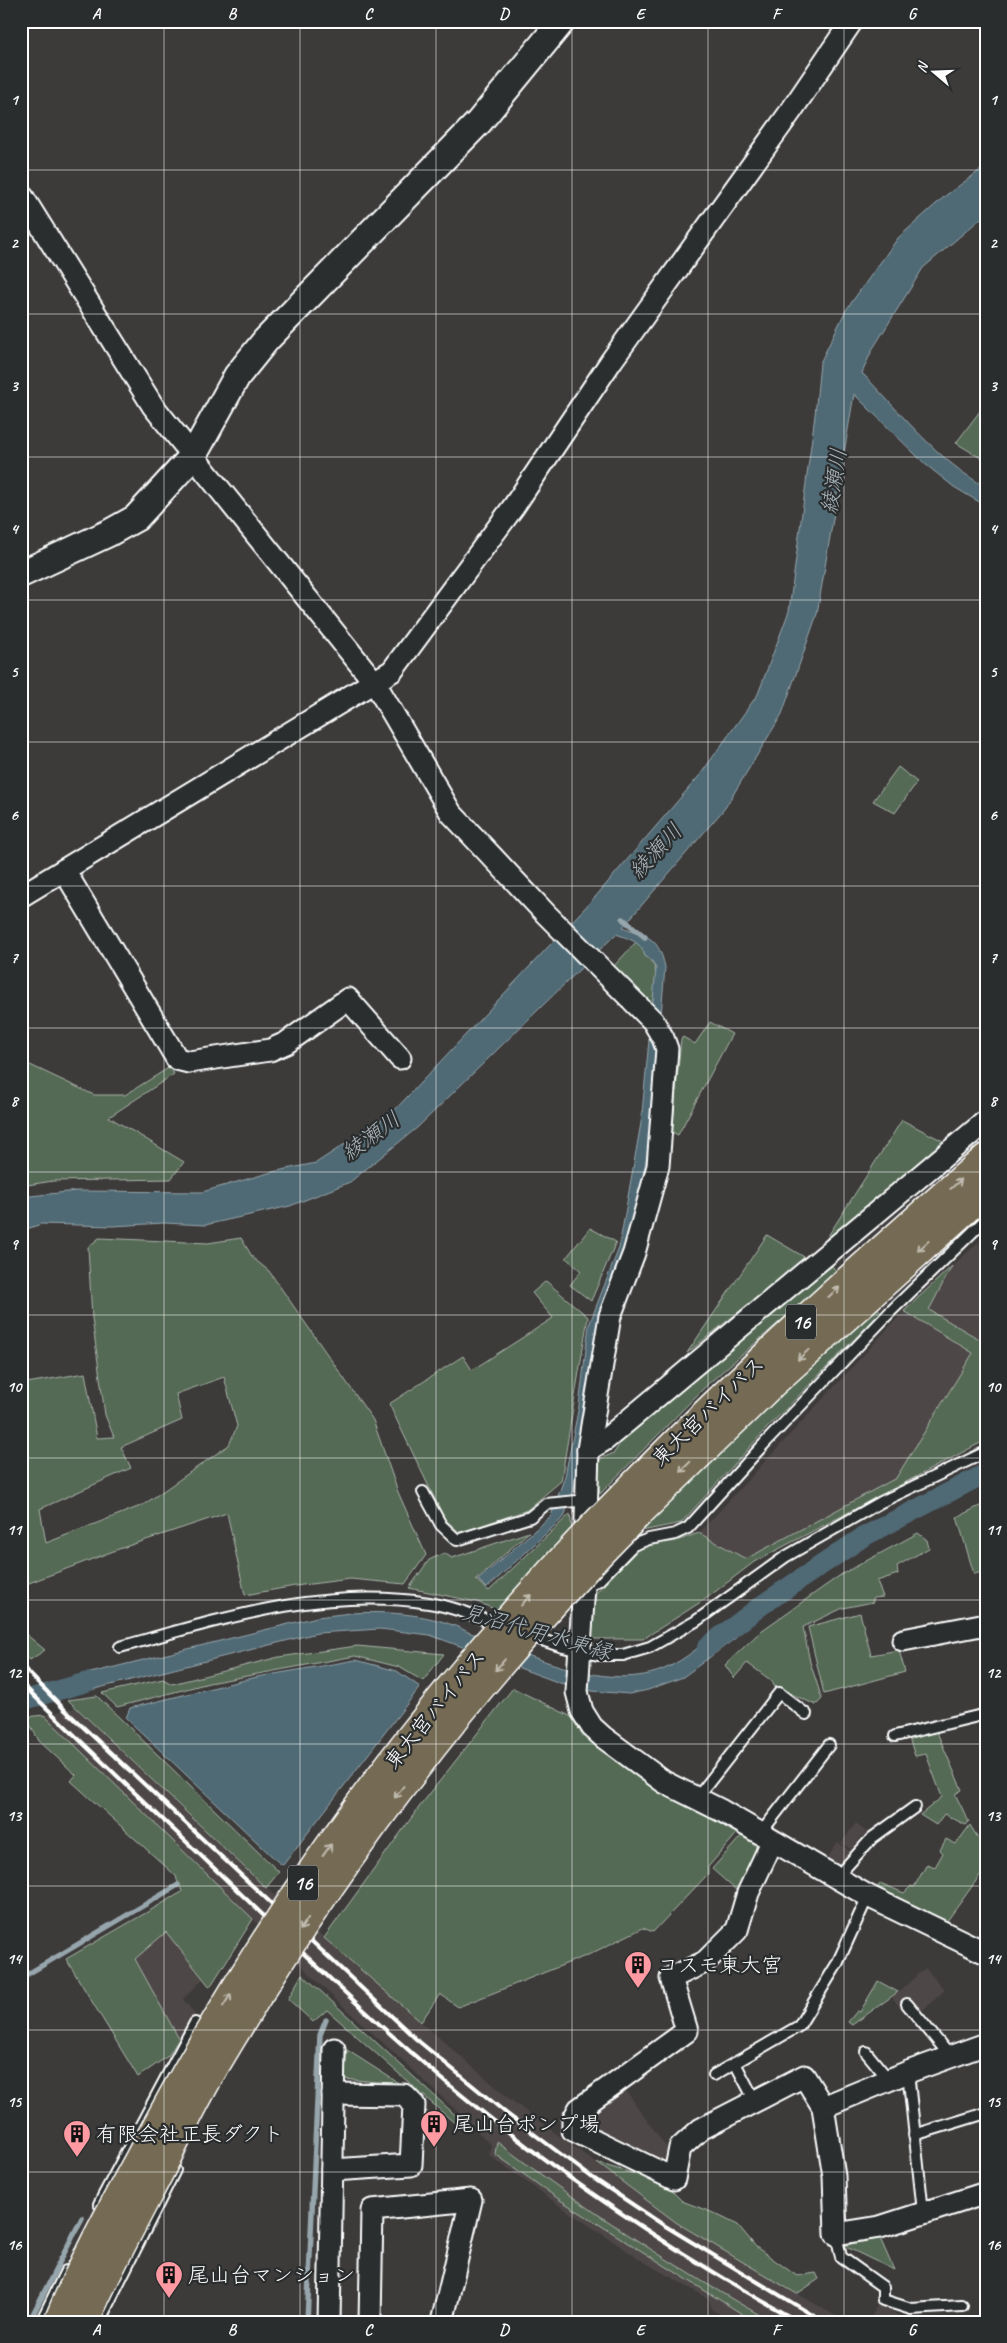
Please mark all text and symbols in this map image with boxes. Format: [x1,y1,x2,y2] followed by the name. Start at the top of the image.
[92,4,102,24] text: A
[228,4,238,24] text: B
[364,4,374,24] text: C
[499,4,510,24] text: D
[636,4,647,24] text: E
[772,4,783,24] text: F
[908,4,918,24] text: G
[910,48,960,98] north arrow
[913,59,932,75] text: N
[10,90,19,110] text: 1
[989,90,998,110] text: 1
[10,233,19,253] text: 2
[989,233,998,253] text: 2
[10,376,19,396] text: 3
[989,376,998,396] text: 3
[815,446,853,516] water label: 綾瀬川
[10,519,19,539] text: 4
[989,519,998,539] text: 4
[11,662,20,682] text: 5
[990,662,999,682] text: 5
[10,805,19,825] text: 6
[989,805,998,825] text: 6
[623,817,689,885] water label: 綾瀬川
[10,948,19,968] text: 7
[989,948,998,968] text: 7
[10,1091,19,1111] text: 8
[989,1091,998,1111] text: 8
[336,1105,406,1167] water label: 綾瀬川
[949,1178,962,1189] one-way arrow
[10,1234,19,1254] text: 9
[989,1234,998,1254] text: 9
[917,1240,930,1252] one-way arrow
[828,1286,841,1297] one-way arrow
[786,1304,816,1340] road number: 16
[796,1349,809,1361] one-way arrow
[646,1351,770,1471] street label: 東大宮バイパス
[7,1377,23,1397] text: 10
[986,1377,1002,1397] text: 10
[679,1461,691,1473] one-way arrow
[7,1520,23,1540] text: 11
[986,1520,1002,1540] text: 11
[520,1593,532,1606] one-way arrow
[459,1597,617,1667] water label: 見沼代用水東縁
[379,1644,491,1774] street label: 東大宮バイパス
[494,1658,505,1671] one-way arrow
[7,1663,23,1683] text: 12
[986,1663,1002,1683] text: 12
[394,1785,404,1799] one-way arrow
[7,1806,23,1826] text: 13
[986,1806,1002,1826] text: 13
[322,1843,332,1857] one-way arrow
[288,1866,318,1900] road number: 16
[299,1917,309,1931] one-way arrow
[7,1949,23,1969] text: 14
[986,1949,1002,1969] text: 14
[623,1950,653,1989] building icon: コスモ東大宮
[657,1952,782,1978] place label: コスモ東大宮
[223,1994,233,2008] one-way arrow
[7,2092,23,2112] text: 15
[986,2092,1002,2112] text: 15
[419,2109,449,2148] building icon: 尾山台ポンプ場
[453,2111,600,2137] place label: 尾山台ポンプ場
[62,2119,92,2158] building icon: 有限会社正長ダクト
[96,2121,284,2147] place label: 有限会社正長ダクト
[7,2235,23,2255] text: 16
[986,2235,1002,2255] text: 16
[154,2260,184,2299] building icon: 尾山台マンション
[188,2262,355,2288] place label: 尾山台マンション
[92,2320,102,2340] text: A
[228,2320,238,2340] text: B
[364,2320,374,2340] text: C
[499,2320,510,2340] text: D
[636,2320,647,2340] text: E
[772,2320,783,2340] text: F
[908,2320,918,2340] text: G

